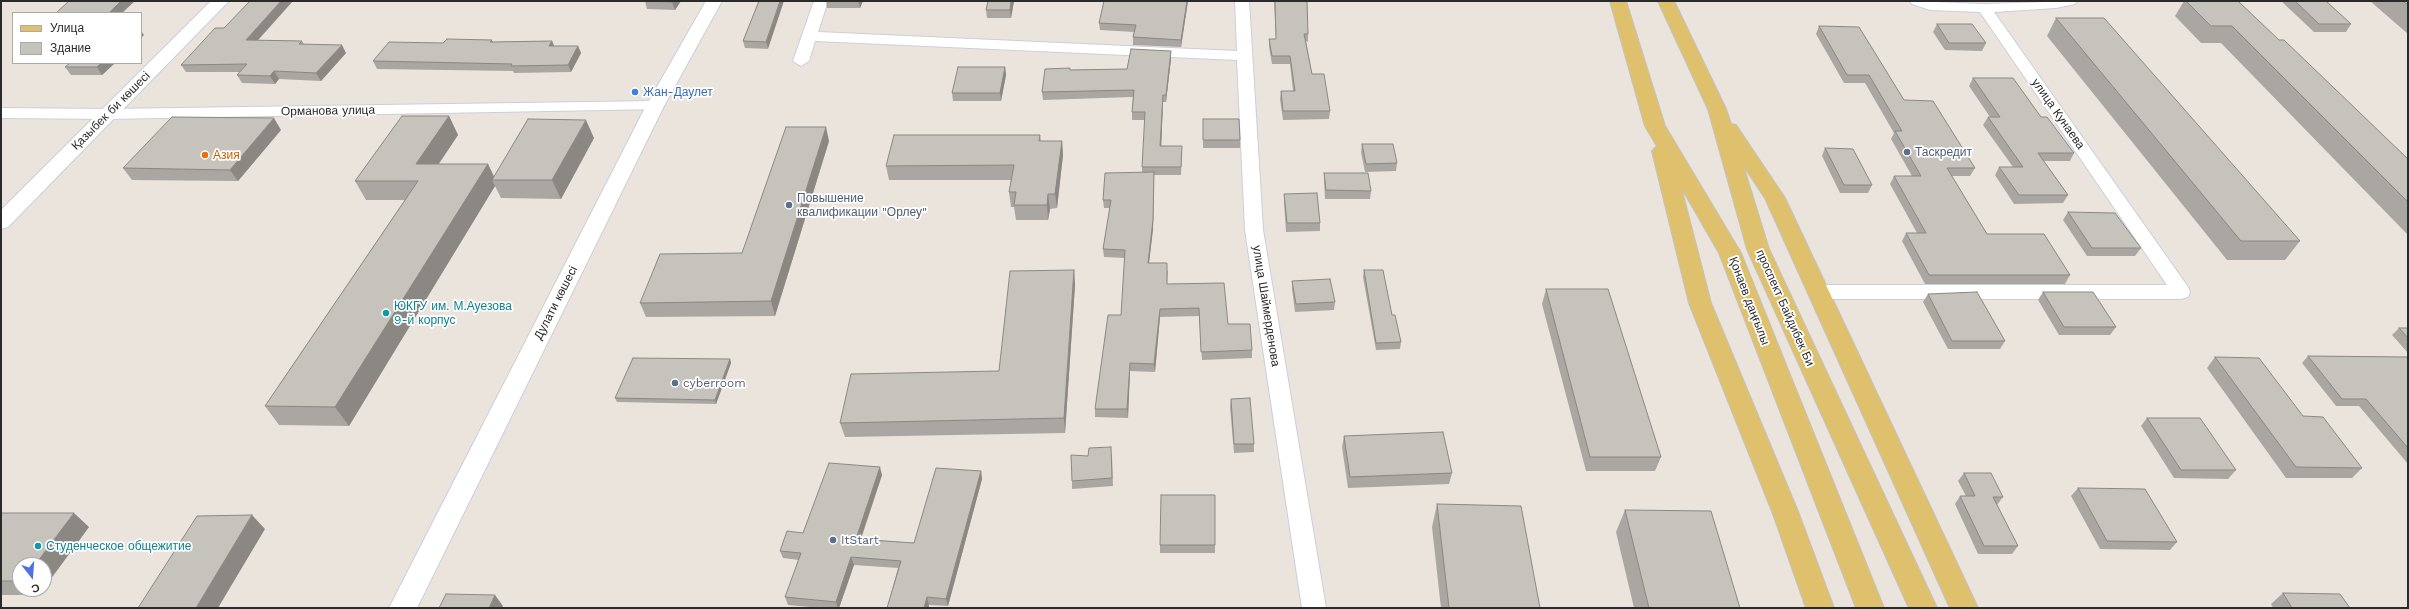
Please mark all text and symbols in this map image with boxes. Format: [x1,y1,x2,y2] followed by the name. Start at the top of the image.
[12,12,142,64] legend
[50,21,84,35] text: Улица
[50,41,91,55] text: Здание
[69,69,153,153] street label: Қазыбек би көшесі
[2028,76,2088,152] street label: улица Кунаева
[643,85,713,99] place label: Жан-Даулет
[630,87,640,97] marker: Жан-Даулет
[281,103,375,119] street label: Орманова улица
[1915,145,1972,159] place label: Таскредит
[1902,147,1912,157] marker: Таскредит
[213,148,240,162] place label: Азия
[200,150,210,160] marker: Азия
[797,191,927,219] place label: Повышение квалификации "Орлеу"
[784,200,794,210] marker: Повышение квалификации "Орлеу"
[1249,244,1283,368] street label: улица Шаймерденова
[1753,247,1817,369] street label: проспект Байдибек Би
[1726,255,1772,347] street label: Қонаев даңғылы
[531,264,581,342] street label: Дулати көшесі
[394,299,512,327] place label: ЮКГУ им. М.Ауезова 9-й корпус
[381,308,391,318] marker: ЮКГУ им. М.Ауезова 9-й корпус
[683,376,746,390] place label: cyberroom
[670,378,680,388] marker: cyberroom
[841,533,879,547] place label: ItStart
[828,535,838,545] marker: ItStart
[46,539,191,553] place label: Студенческое общежитие
[33,541,43,551] marker: Студенческое общежитие
[12,557,52,597] north arrow
[30,581,41,595] text: С

